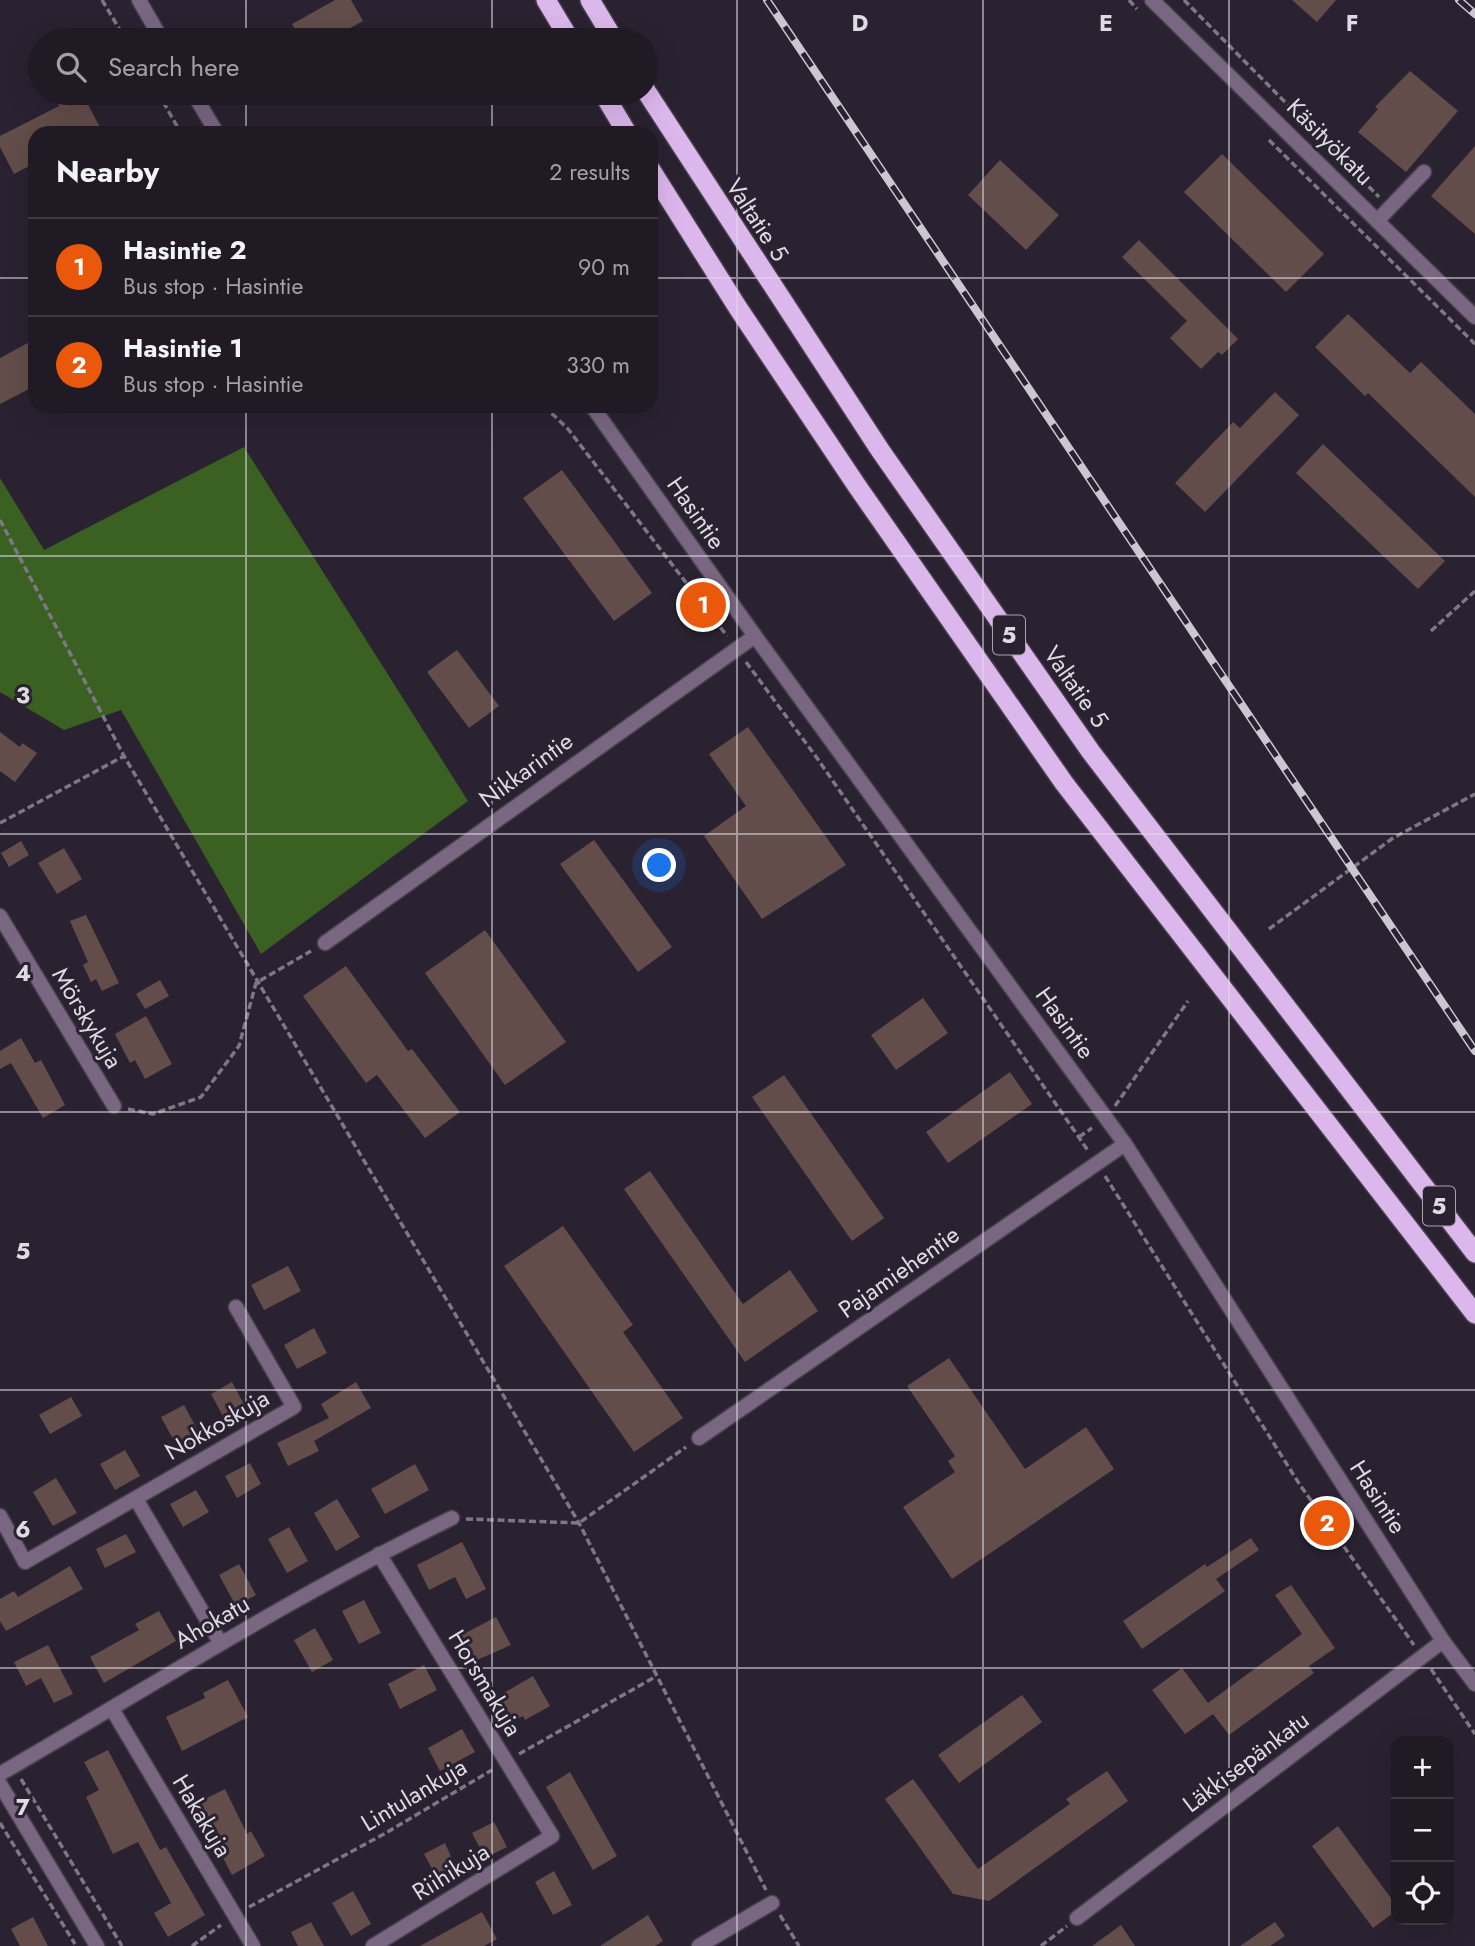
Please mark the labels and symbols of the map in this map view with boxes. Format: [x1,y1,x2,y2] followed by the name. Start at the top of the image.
[852,6,869,40] text: D
[1099,6,1113,40] text: E
[1346,6,1358,40] text: F
[1279,90,1382,193] street label: Käsityökatu
[717,171,797,268] street label: Valtatie 5
[659,469,734,556] street label: Hasintie
[680,579,726,631] pin: 1
[993,615,1025,654] road number: 5
[1035,639,1117,735] street label: Valtatie 5
[16,678,30,712] text: 3
[471,723,580,816] street label: Nikkarintie
[642,848,676,882] your location
[15,956,31,990] text: 4
[43,961,131,1075] street label: Mörskykuja
[1027,979,1104,1066] street label: Hasintie
[1423,1186,1455,1226] road number: 5
[831,1217,966,1326] street label: Pajamiehentie
[16,1234,30,1268] text: 5
[158,1380,276,1469] street label: Nokkoskuja
[1342,1453,1415,1540] street label: Hasintie
[1304,1497,1350,1549] pin: 2
[15,1512,31,1546] text: 6
[167,1586,256,1657] street label: Ahokatu
[440,1623,531,1743] street label: Horsmakuja
[1175,1702,1316,1821] street label: Läkkisepänkatu
[354,1749,473,1840] street label: Lintulankuja
[164,1768,241,1864] street label: Hakakuja
[16,1790,30,1824] text: 7
[405,1834,496,1909] street label: Riihikuja

